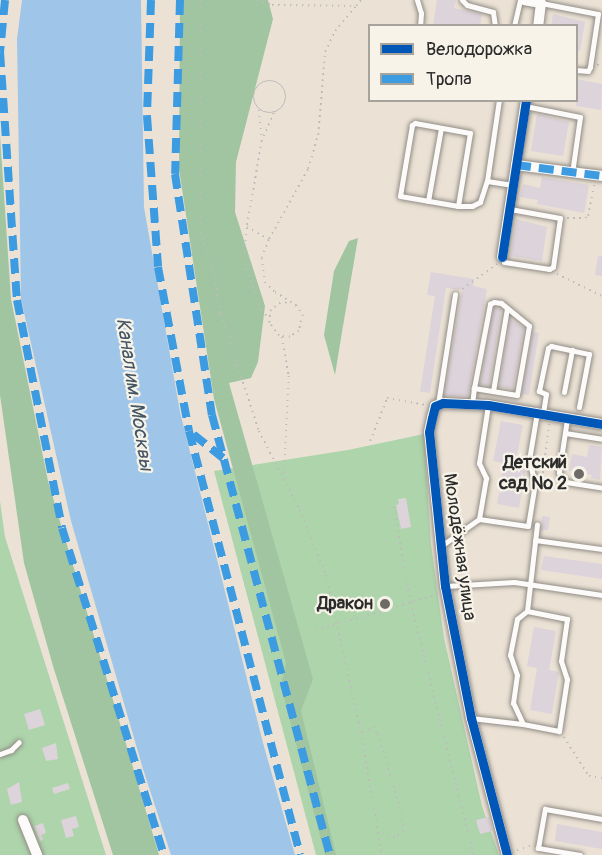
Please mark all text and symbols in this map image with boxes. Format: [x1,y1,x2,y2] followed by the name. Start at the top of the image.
[368,24,578,102] legend
[426,38,532,61] text: Велодорожка
[426,68,472,91] text: Тропа
[111,316,159,472] water label: Канал им. Москвы
[499,453,567,496] place label: Детский сад № 2
[572,467,586,481] marker: Детский сад № 2
[438,472,480,622] street label: Молодёжная улица
[317,593,373,615] place label: Дракон
[378,597,392,611] marker: Дракон

